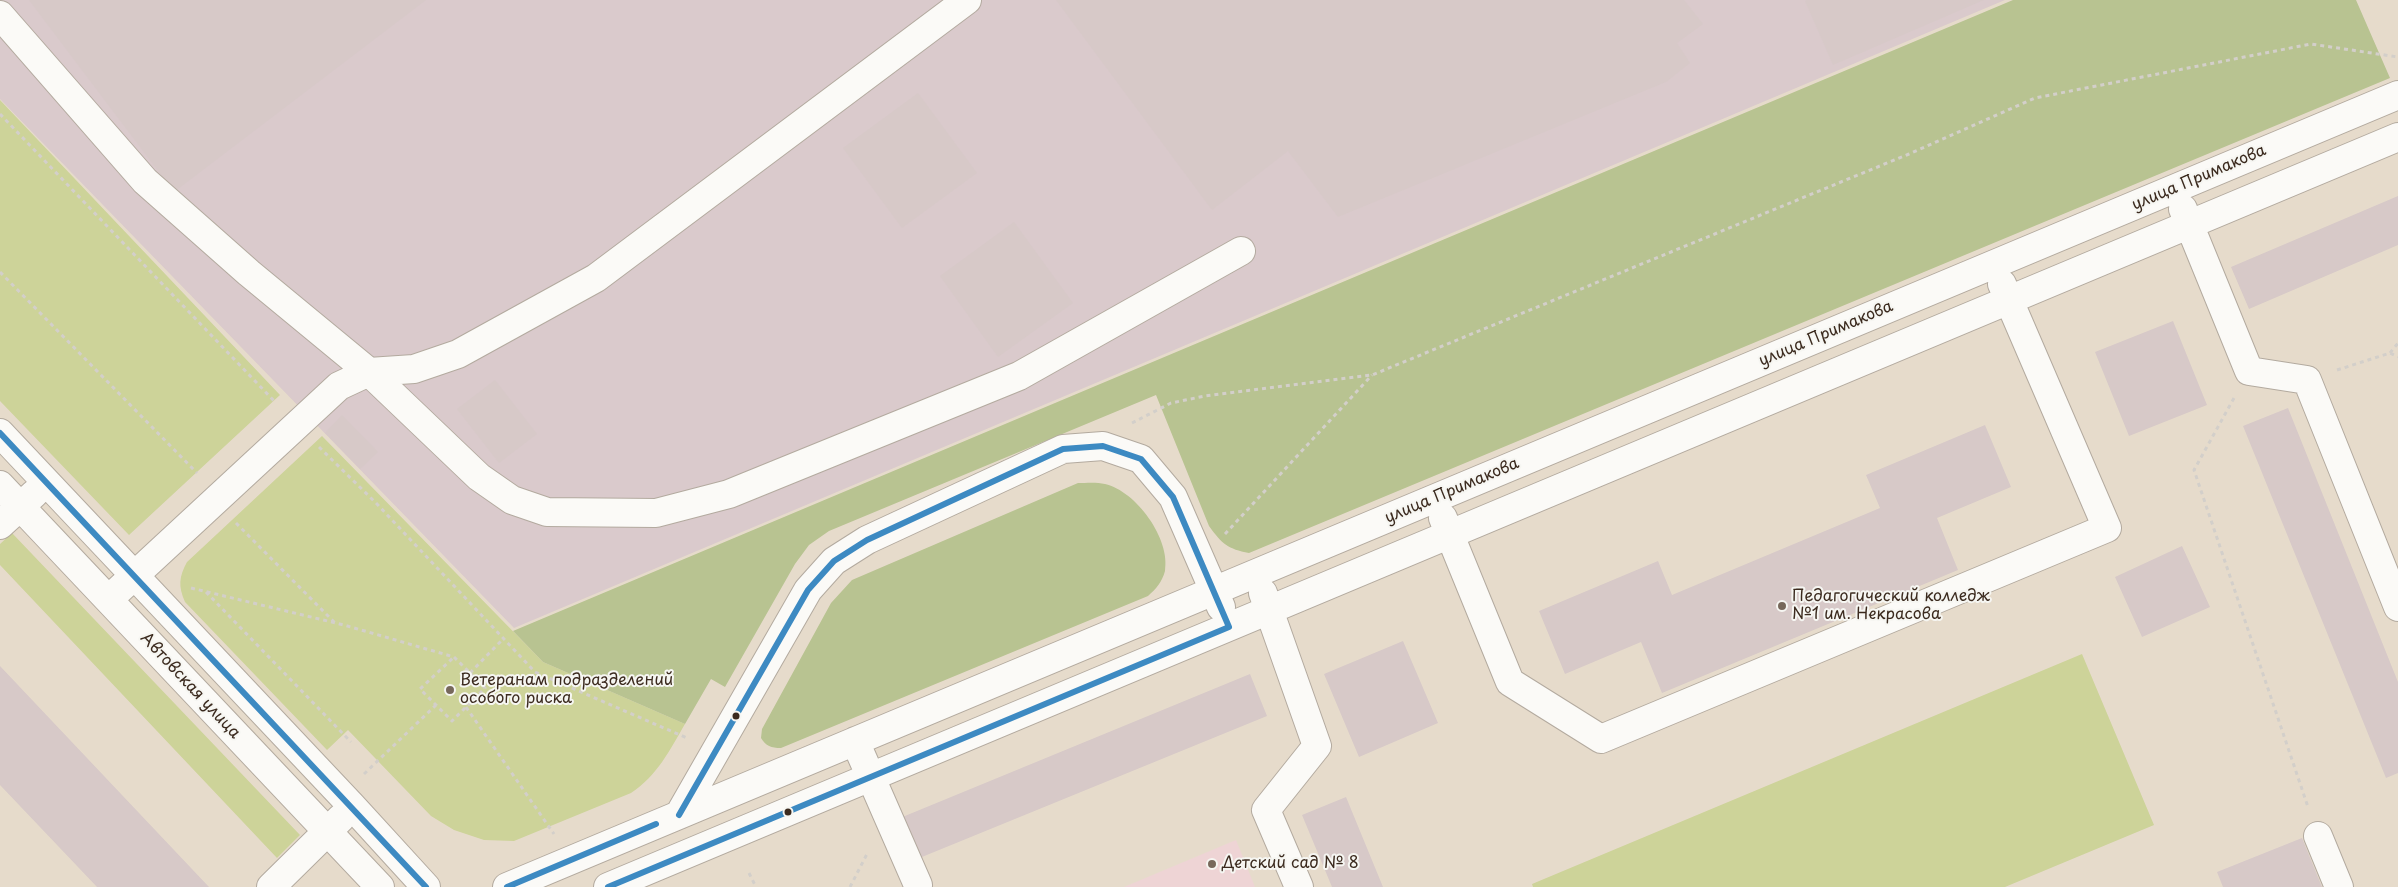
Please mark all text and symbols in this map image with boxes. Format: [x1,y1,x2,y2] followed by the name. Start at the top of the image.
[2129,141,2269,215] street label: улица Примакова
[1756,297,1896,371] street label: улица Примакова
[1382,454,1522,528] street label: улица Примакова
[1792,587,1990,625] place label: Педагогический колледж №1 им. Некрасова
[1776,600,1788,612] marker: Педагогический колледж №1 им. Некрасова
[136,629,244,743] street label: Автовская улица
[460,671,673,709] place label: Ветеранам подразделений особого риска
[444,684,456,696] marker: Ветеранам подразделений особого риска
[731,711,741,721] unlabelled marker
[783,807,793,817] unlabelled marker
[1222,854,1359,874] place label: Детский сад № 8
[1206,858,1218,870] marker: Детский сад № 8

